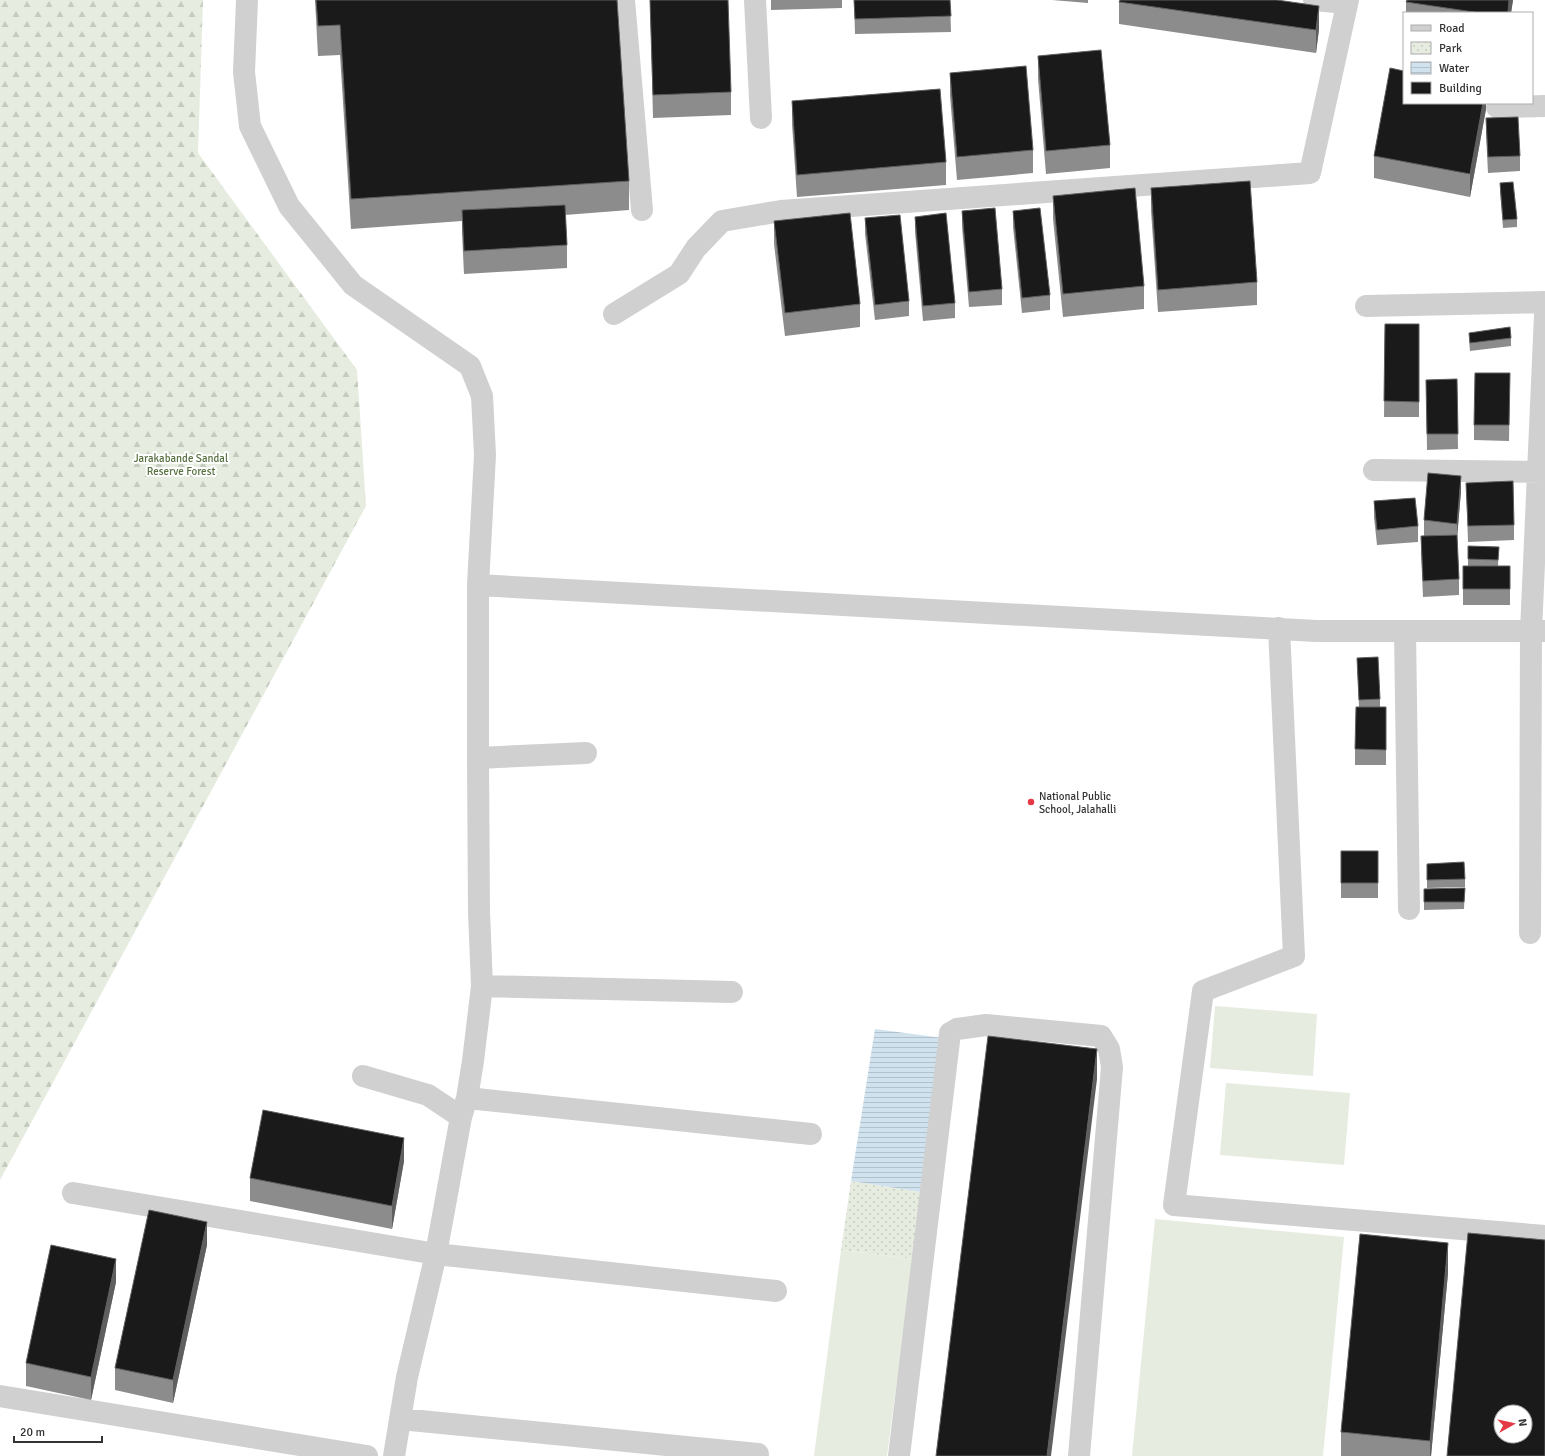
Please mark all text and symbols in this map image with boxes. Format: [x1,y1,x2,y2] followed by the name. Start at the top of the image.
[1403,12,1533,104] legend
[1439,21,1465,36] text: Road
[1439,41,1462,56] text: Park
[1439,61,1470,76] text: Water
[1439,81,1482,96] text: Building
[134,452,228,478] park label: Jarakabande Sandal Reserve Forest
[1039,790,1116,816] place label: National Public School, Jalahalli
[1026,797,1036,807] marker: National Public School, Jalahalli
[1493,1404,1533,1444] north arrow
[14,1418,102,1444] scale bar
[1515,1418,1529,1427] text: N
[20,1425,45,1440] text: 20 m

